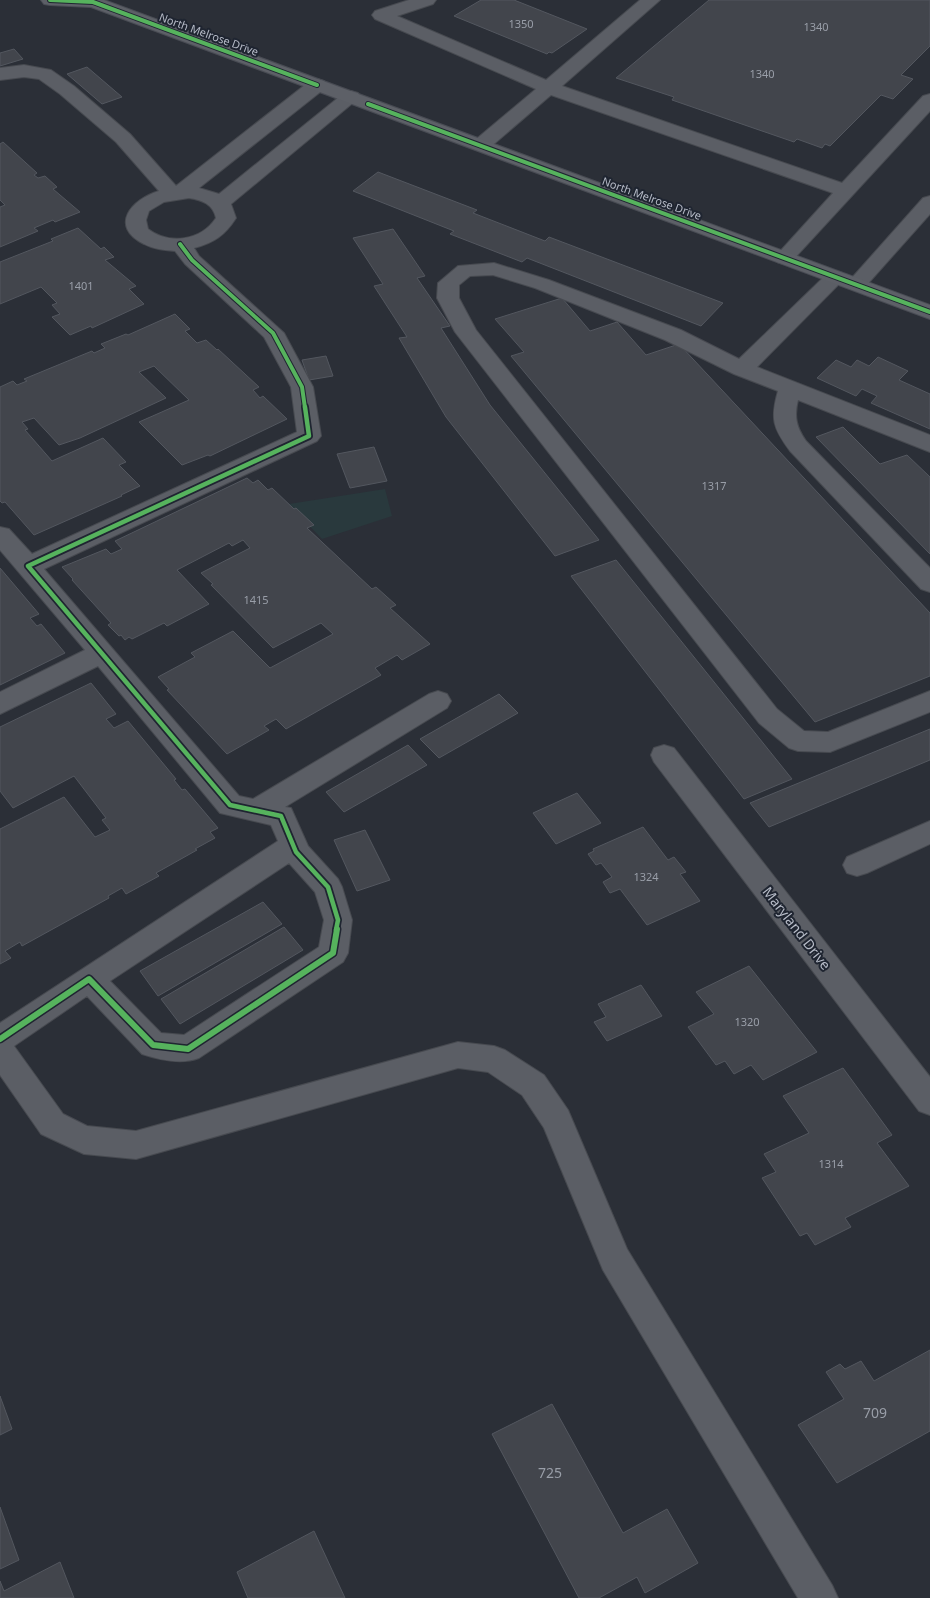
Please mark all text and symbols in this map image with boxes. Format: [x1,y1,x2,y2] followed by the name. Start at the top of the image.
[157,9,261,59] street label: North Melrose Drive
[508,16,534,31] house number: 1350
[803,19,829,34] house number: 1340
[749,66,775,81] house number: 1340
[600,173,704,223] street label: North Melrose Drive
[68,278,94,293] house number: 1401
[701,478,727,493] house number: 1317
[243,592,269,607] house number: 1415
[633,869,659,884] house number: 1324
[759,883,835,974] street label: Maryland Drive
[734,1014,760,1029] house number: 1320
[818,1156,844,1171] house number: 1314
[863,1403,887,1422] house number: 709
[538,1463,562,1482] house number: 725

